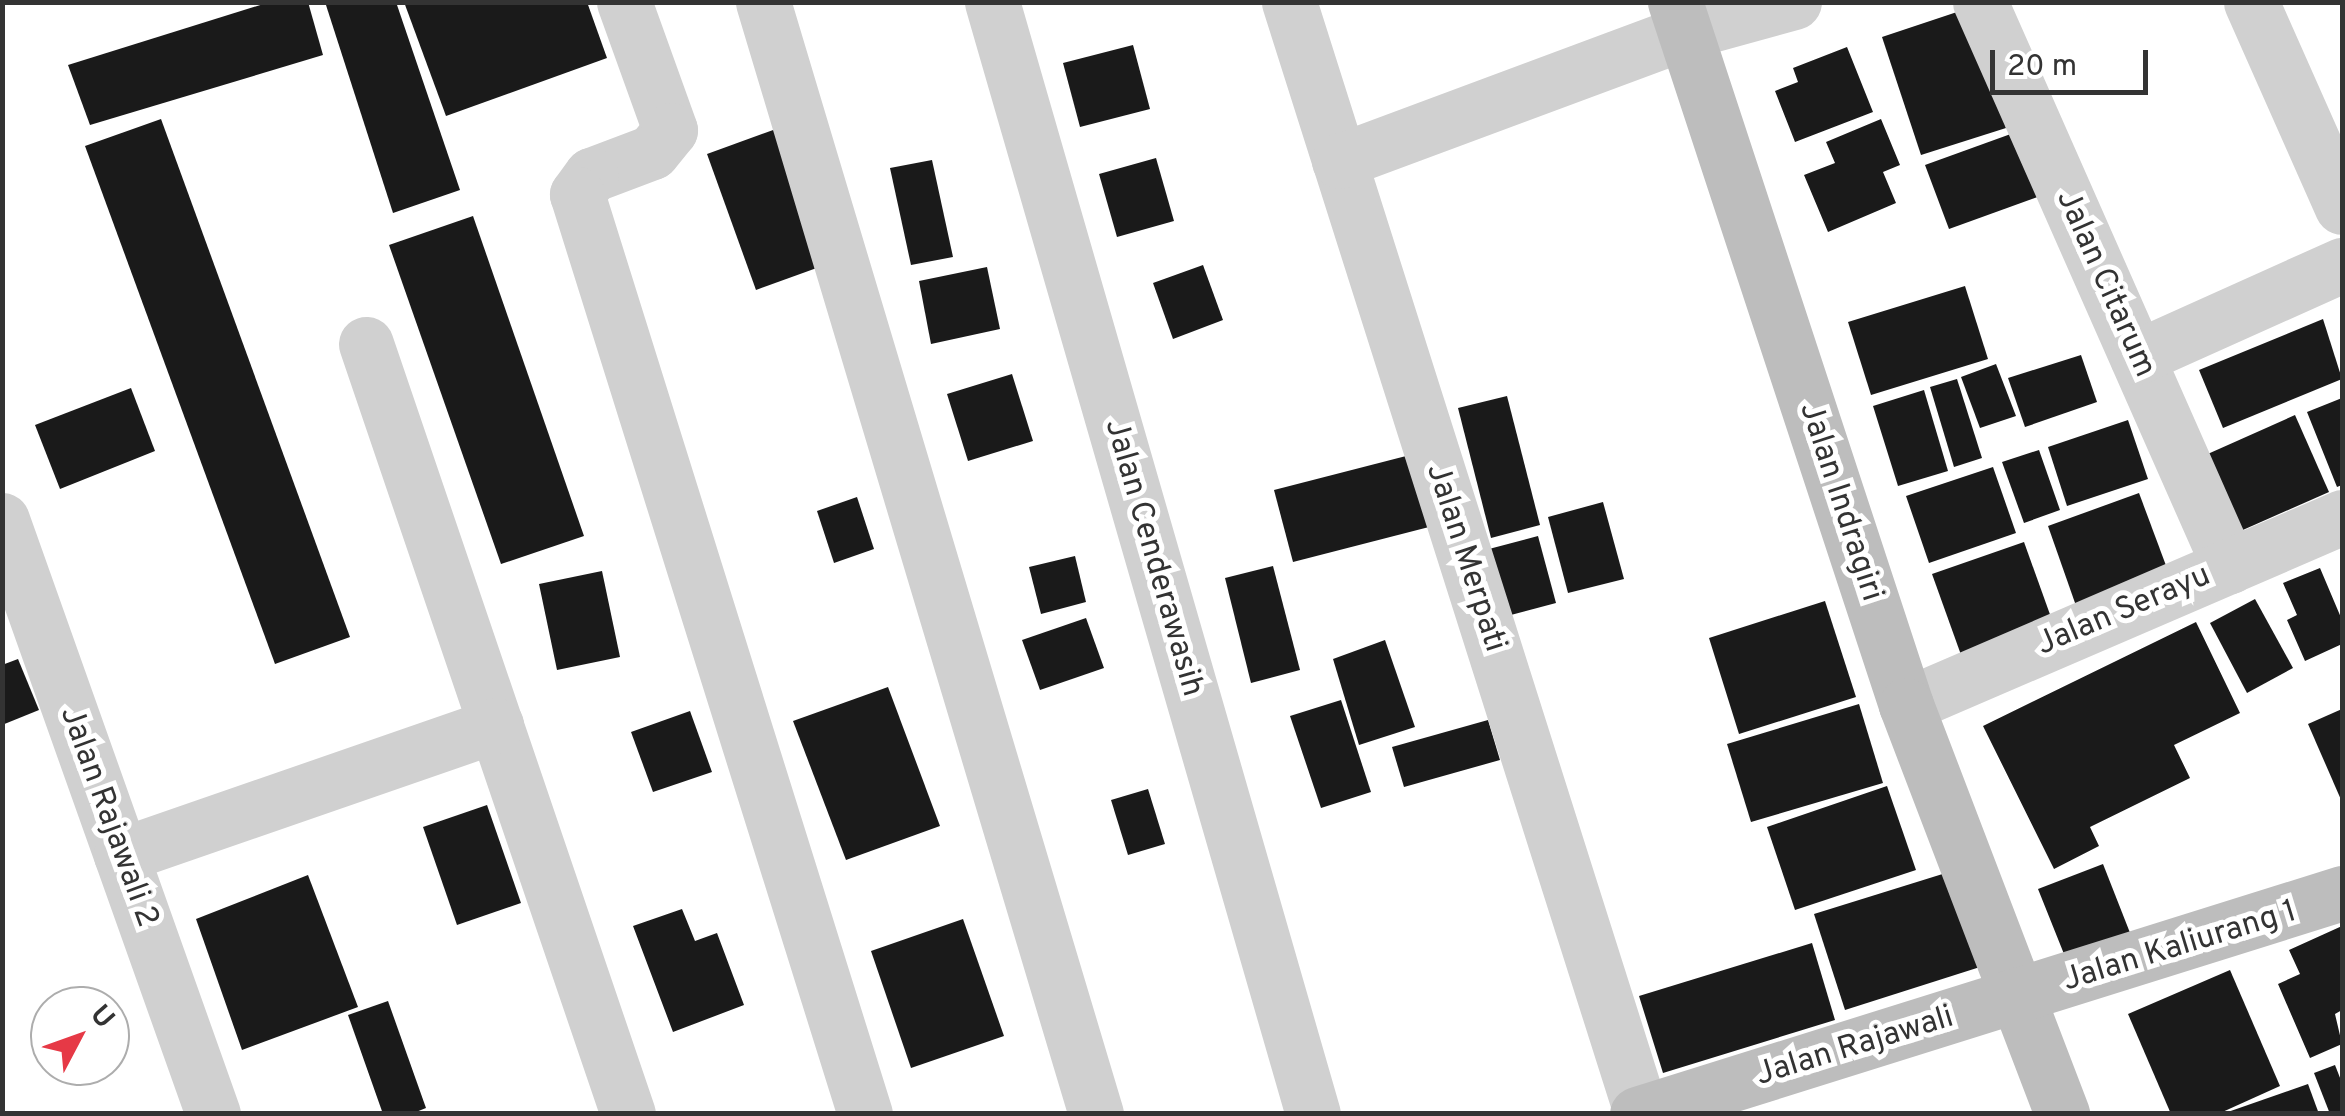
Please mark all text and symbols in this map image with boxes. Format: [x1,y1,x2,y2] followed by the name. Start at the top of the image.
[1995,30,2152,92] scale bar
[2007,49,2077,86] text: 20 m
[2047,184,2163,384] street label: Jalan Citarum
[1790,398,1890,606] street label: Jalan Indragiri
[1095,415,1211,701] street label: Jalan Cenderawasih
[1417,459,1513,657] street label: Jalan Merpati
[2031,557,2217,665] street label: Jalan Serayu
[50,701,166,933] street label: Jalan Rajawali 2
[2058,893,2302,1001] street label: Jalan Kaliurang 1
[30,986,130,1086] north arrow
[81,998,121,1037] text: U
[1751,999,1959,1095] street label: Jalan Rajawali

